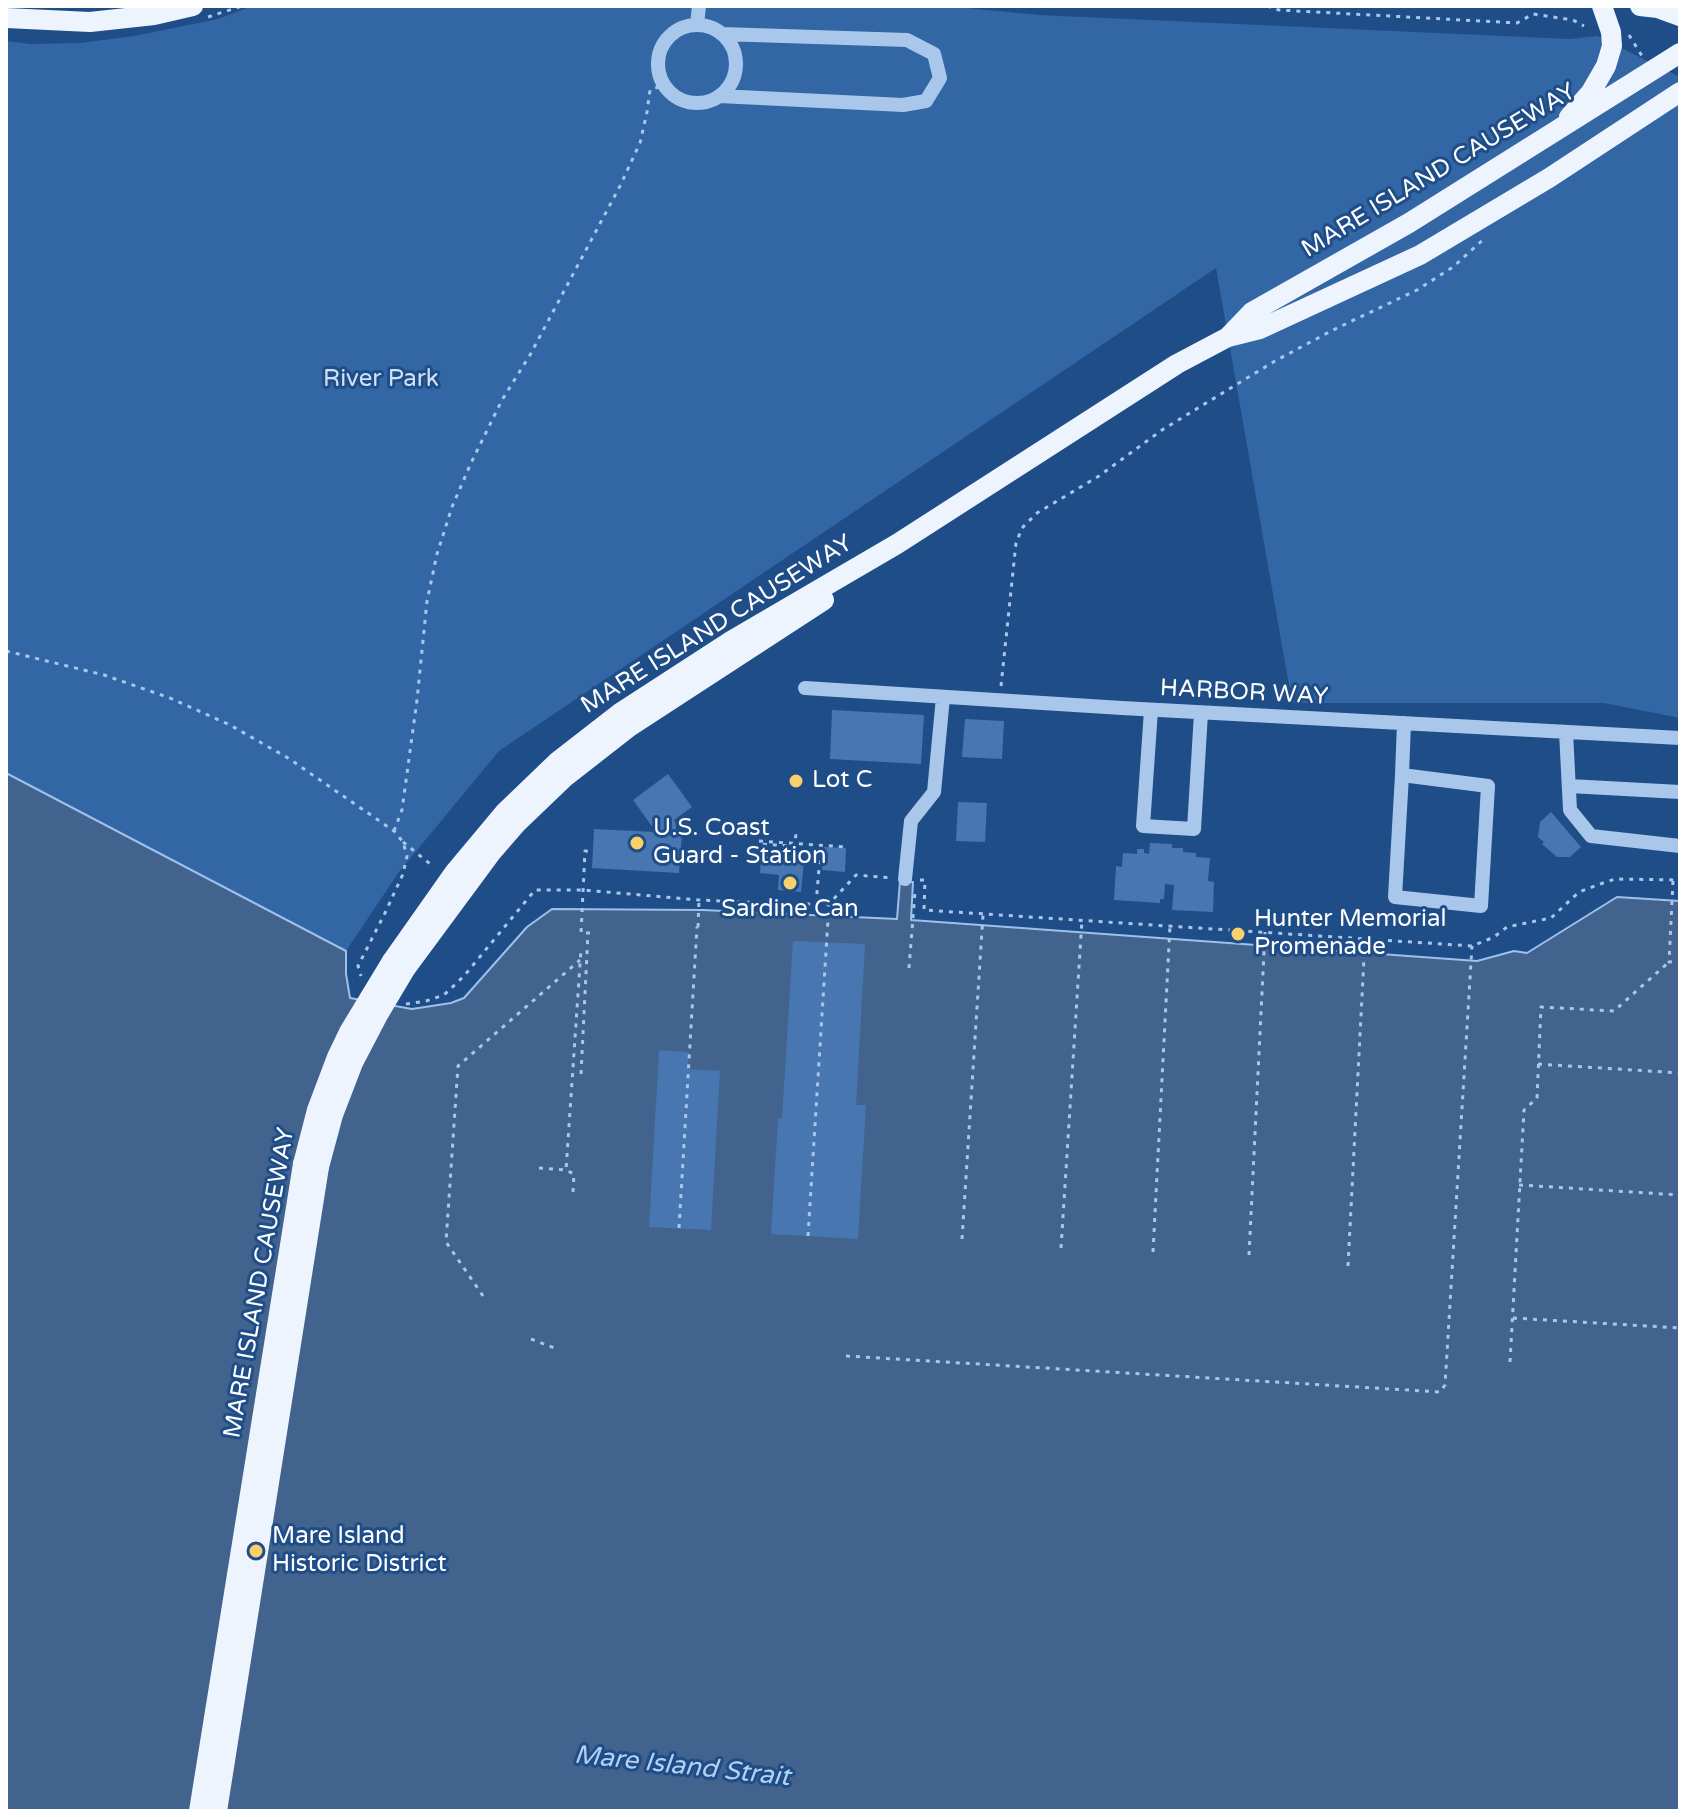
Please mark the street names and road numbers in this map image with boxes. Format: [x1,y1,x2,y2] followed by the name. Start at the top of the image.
[1297,78,1581,264] street label: MARE ISLAND CAUSEWAY
[576,529,858,721] street label: MARE ISLAND CAUSEWAY
[1159,674,1329,712] street label: HARBOR WAY
[219,1126,301,1440] street label: MARE ISLAND CAUSEWAY

